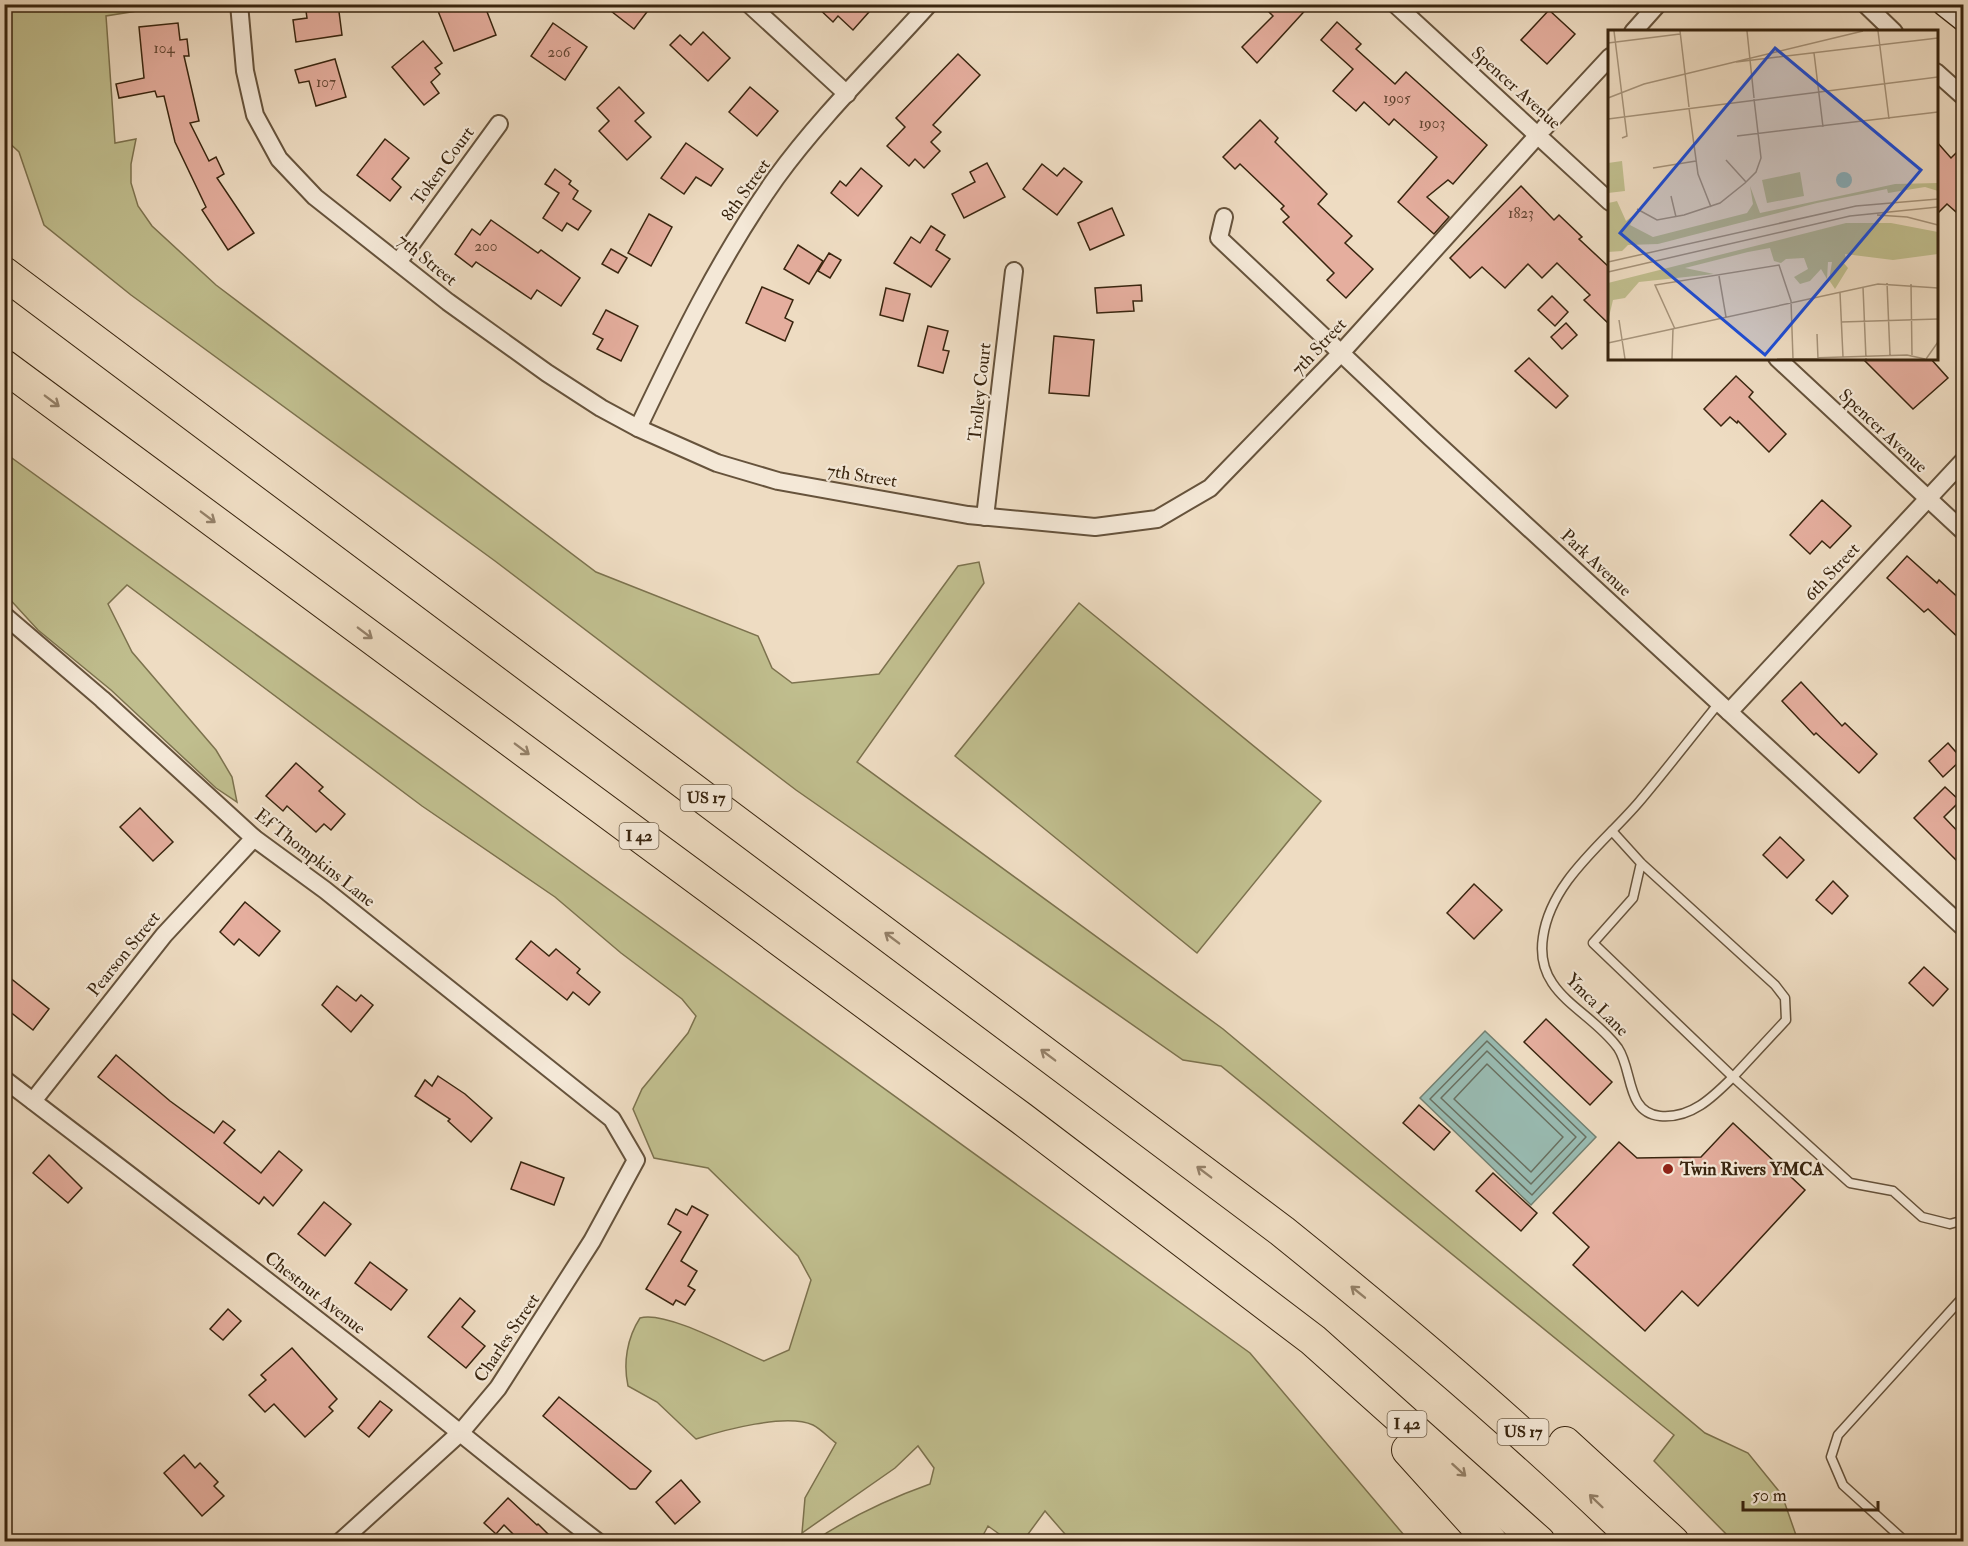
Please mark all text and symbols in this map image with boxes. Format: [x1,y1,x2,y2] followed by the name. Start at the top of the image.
[1608,30,1938,360] inset map
[154,39,175,58] house number: 104
[1466,42,1566,135] street label: Spencer Avenue
[548,43,572,62] house number: 206
[316,73,336,92] house number: 107
[1383,89,1411,108] house number: 1905
[1419,114,1445,133] house number: 1903
[407,122,480,210] street label: Token Court
[716,154,776,226] street label: 8th Street
[1508,204,1534,223] house number: 1823
[392,229,462,291] street label: 7th Street
[475,237,497,256] house number: 200
[1286,313,1352,381] street label: 7th Street
[963,342,997,442] street label: Trolley Court
[1834,384,1933,478] street label: Spencer Avenue
[43,395,59,407] one-way arrow
[825,459,899,493] street label: 7th Street
[200,511,216,523] one-way arrow
[1556,524,1637,602] street label: Park Avenue
[1799,538,1865,606] street label: 6th Street
[357,626,373,639] one-way arrow
[513,743,529,755] one-way arrow
[680,785,732,811] road number: US 17
[250,804,380,913] street label: Ef Thompkins Lane
[620,823,658,849] road number: I 42
[83,907,165,1001] street label: Pearson Street
[884,931,900,944] one-way arrow
[1560,968,1634,1042] street label: Ymca Lane
[1040,1048,1056,1061] one-way arrow
[1679,1158,1824,1181] place label: Twin Rivers YMCA
[1661,1162,1675,1176] marker: Twin Rivers YMCA
[1196,1166,1212,1178] one-way arrow
[260,1246,371,1340] street label: Chestnut Avenue
[1350,1285,1366,1298] one-way arrow
[469,1289,545,1387] street label: Charles Street
[1388,1411,1426,1437] road number: I 42
[1498,1419,1549,1445] road number: US 17
[1451,1463,1466,1477] one-way arrow
[1743,1474,1878,1512] scale bar
[1752,1484,1787,1507] text: 50 m
[1589,1493,1604,1508] one-way arrow

